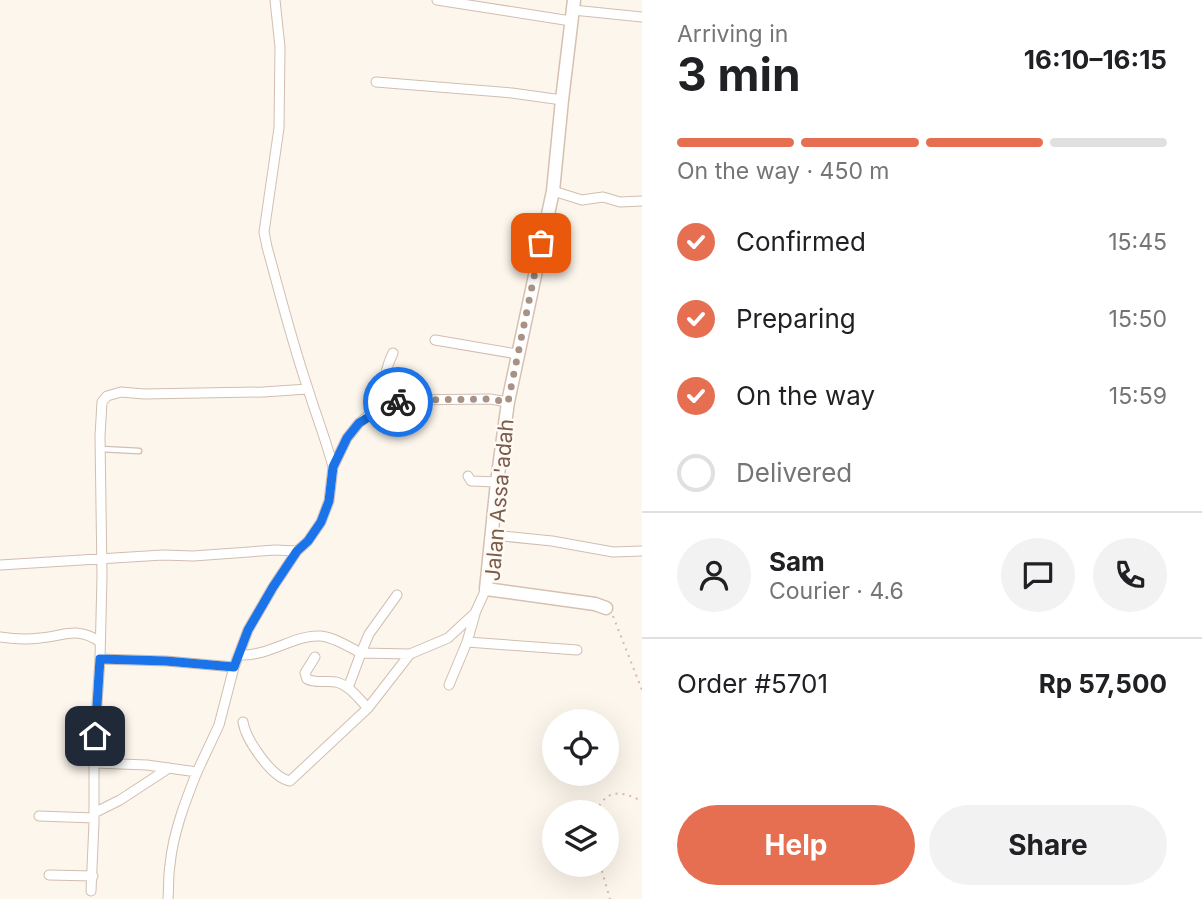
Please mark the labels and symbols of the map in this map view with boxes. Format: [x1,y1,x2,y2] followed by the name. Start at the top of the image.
[511,213,571,273] pin
[363,367,433,437] courier
[479,418,519,582] street label: Jalan Assa'adah
[65,706,125,766] pin

